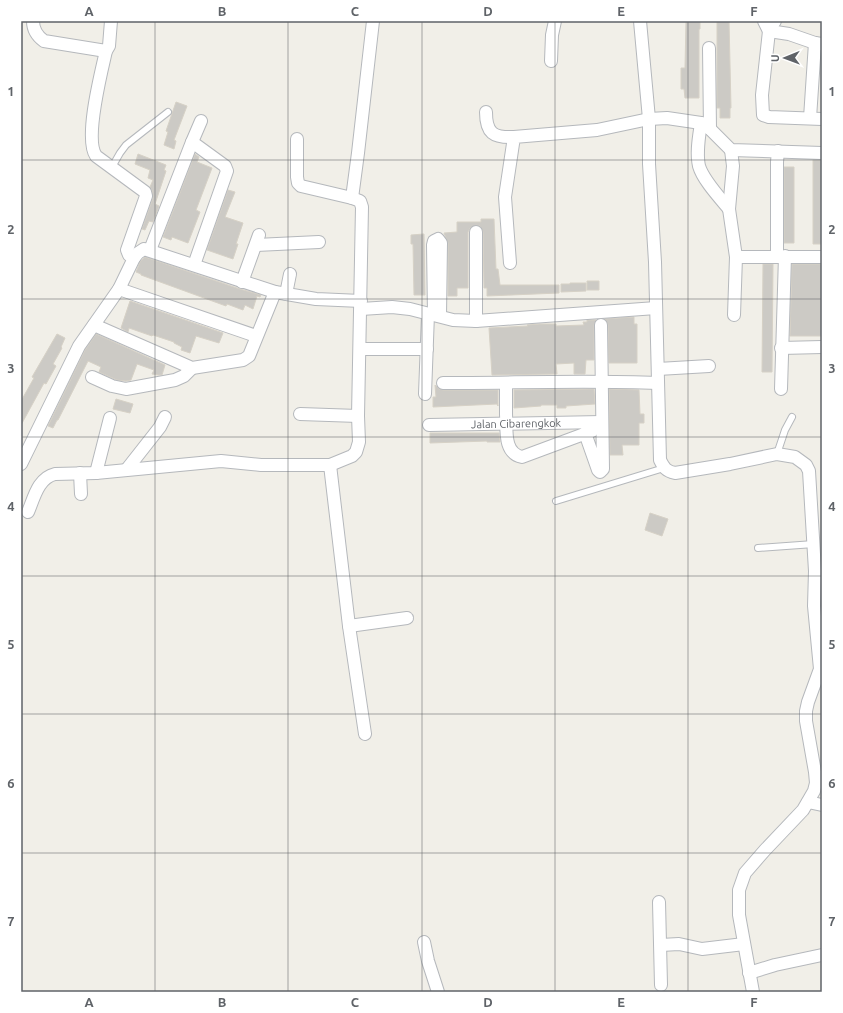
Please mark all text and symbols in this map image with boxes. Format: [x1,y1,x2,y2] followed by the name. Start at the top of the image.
[84,4,94,18] text: A
[218,4,227,18] text: B
[351,4,360,18] text: C
[483,4,493,18] text: D
[617,4,625,18] text: E
[750,4,758,18] text: F
[765,38,805,78] north arrow
[769,54,781,62] text: U
[7,84,15,98] text: 1
[828,84,836,98] text: 1
[7,222,15,236] text: 2
[828,222,836,236] text: 2
[7,361,15,375] text: 3
[828,361,836,375] text: 3
[471,417,562,430] street label: Jalan Cibarengkok
[7,499,15,513] text: 4
[828,499,836,513] text: 4
[7,637,15,651] text: 5
[828,637,836,651] text: 5
[7,776,15,790] text: 6
[828,776,836,790] text: 6
[7,914,15,928] text: 7
[828,914,836,928] text: 7
[84,995,94,1009] text: A
[218,995,227,1009] text: B
[351,995,360,1009] text: C
[483,995,493,1009] text: D
[617,995,625,1009] text: E
[750,995,758,1009] text: F

